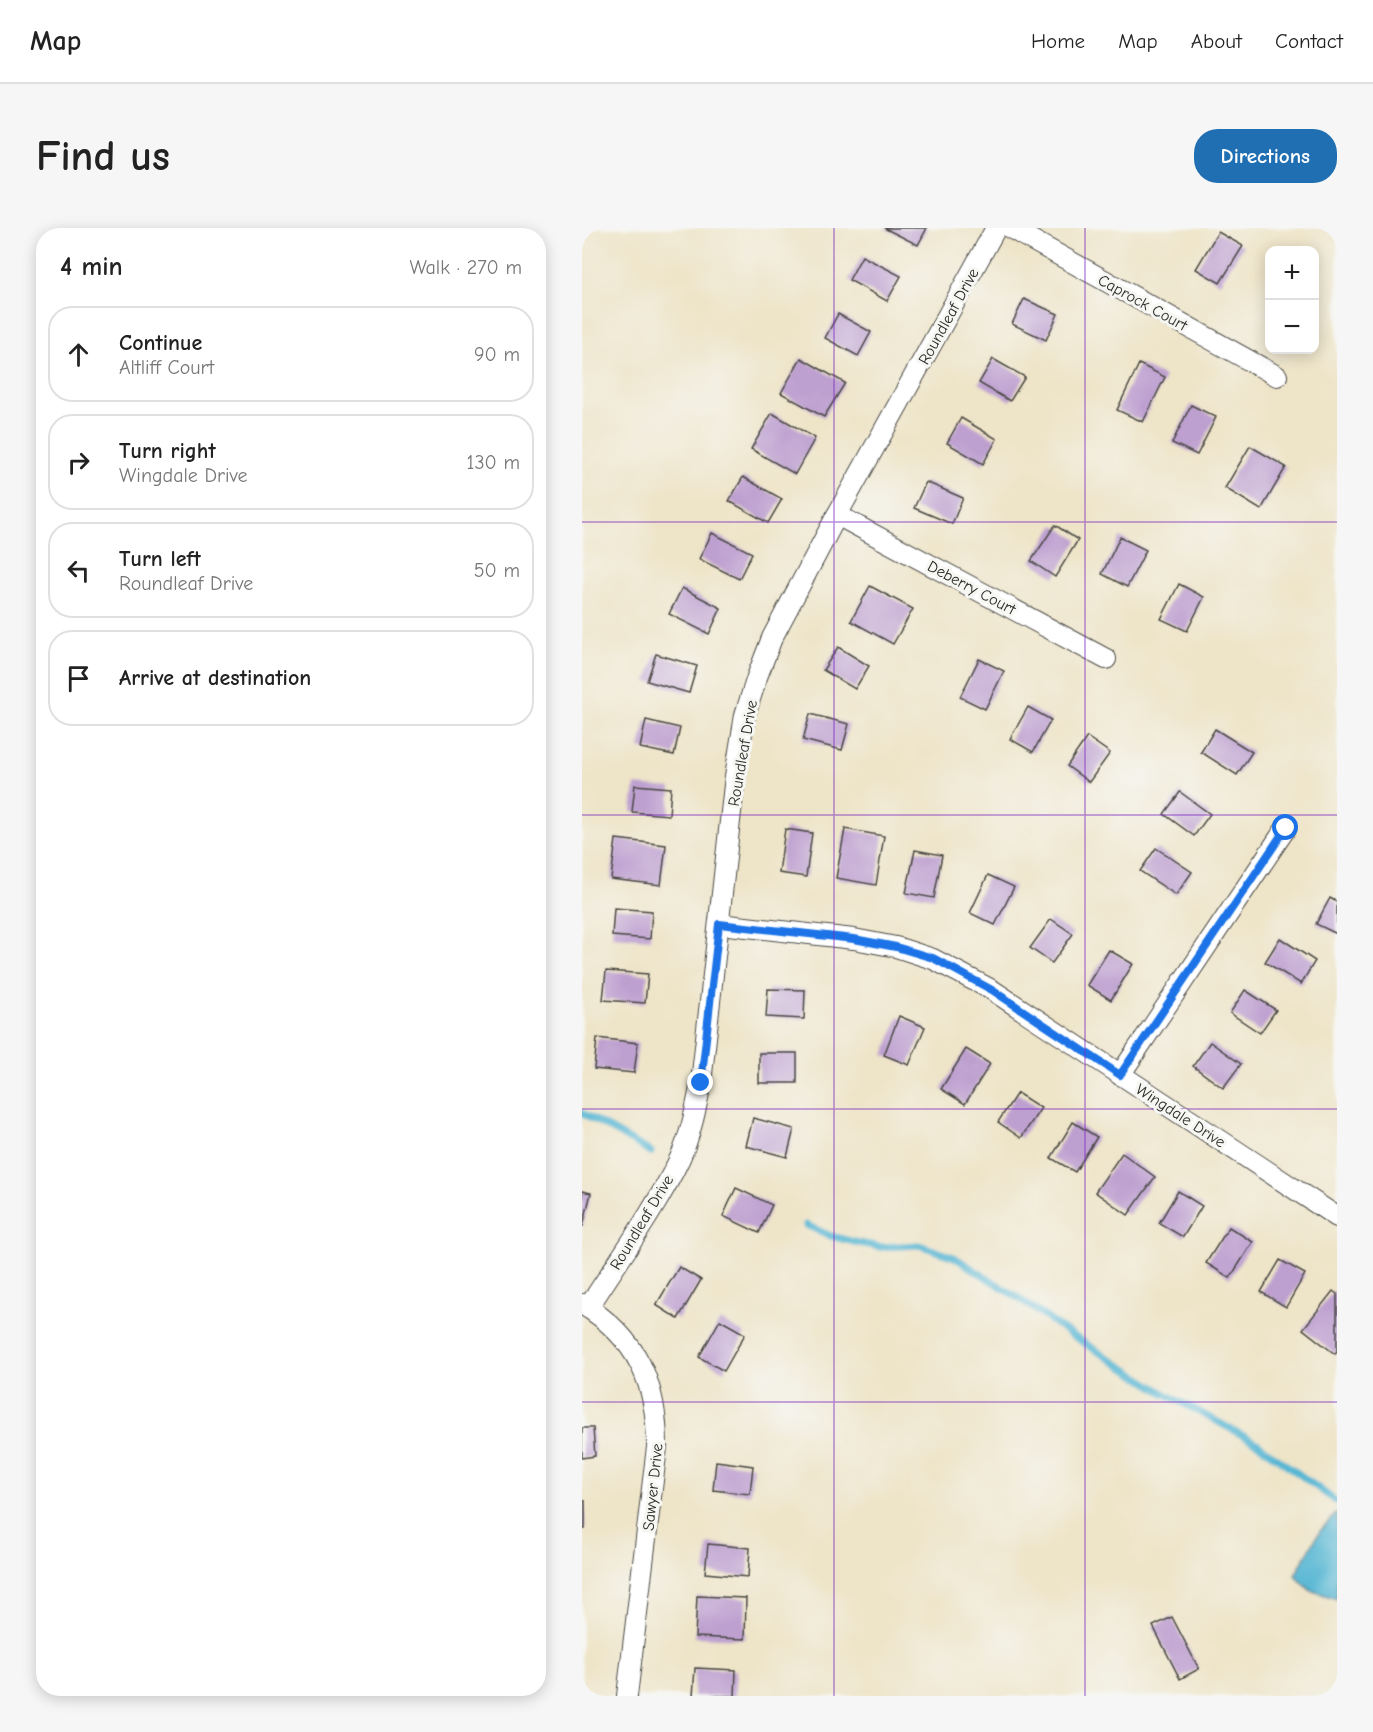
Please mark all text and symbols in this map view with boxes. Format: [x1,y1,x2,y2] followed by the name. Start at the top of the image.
[30,25,81,57] text: Map
[1031,29,1085,53] text: Home
[1118,29,1158,53] text: Map
[1191,29,1242,53] text: About
[1275,29,1343,53] text: Contact
[1194,129,1337,183] button: Directions
[36,132,170,181] text: Find us
[1265,246,1319,354] map controls
[1265,246,1319,300] button: +
[60,252,123,282] text: 4 min
[409,256,522,279] text: Walk · 270 m
[915,265,983,368] street label: Roundleaf Drive
[1095,271,1191,335] street label: Caprock Court
[1265,300,1319,354] button: −
[119,330,202,356] text: Continue
[62,338,95,371] icon: ahead
[474,343,520,366] text: 90 m
[119,356,214,379] text: Altliff Court
[119,438,216,464] text: Turn right
[62,446,95,479] icon: right
[467,451,520,474] text: 130 m
[119,464,248,487] text: Wingdale Drive
[119,546,201,572] text: Turn left
[62,554,95,587] icon: left
[924,557,1019,619] street label: Deberry Court
[474,559,520,582] text: 50 m
[119,572,253,595] text: Roundleaf Drive
[62,662,95,695] icon: arrive
[119,665,311,691] text: Arrive at destination
[725,699,761,808] street label: Roundleaf Drive
[1272,814,1298,840] route start
[687,1069,713,1095] route end
[1132,1080,1228,1151] street label: Wingdale Drive
[606,1172,677,1273] street label: Roundleaf Drive
[639,1443,667,1532] street label: Sawyer Drive

